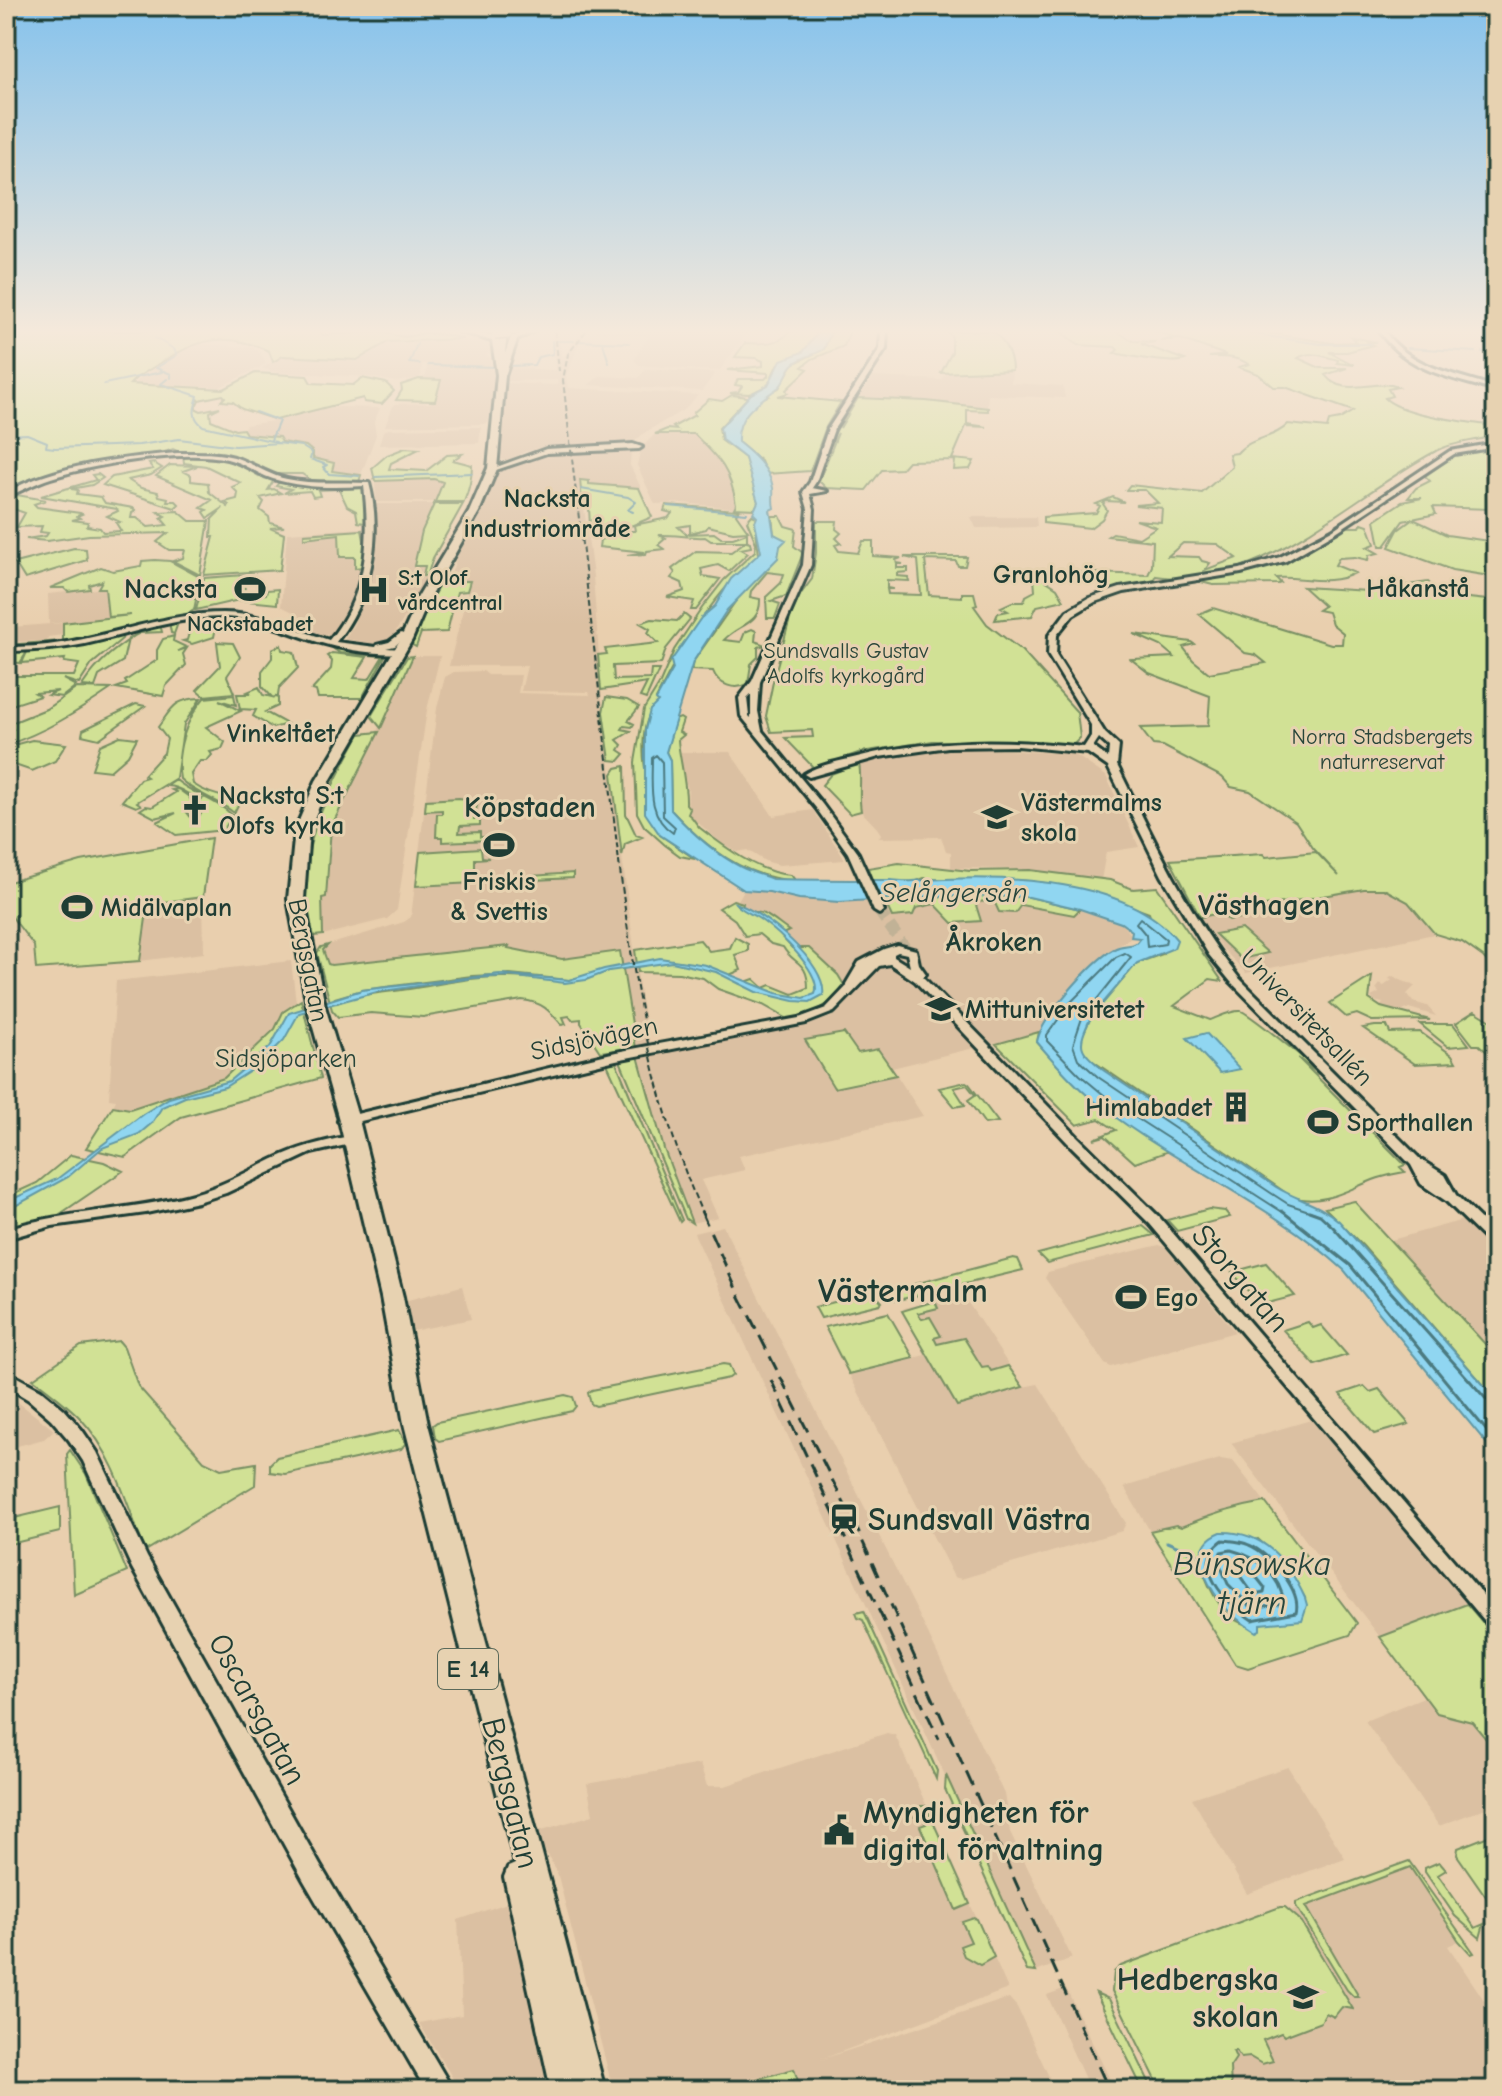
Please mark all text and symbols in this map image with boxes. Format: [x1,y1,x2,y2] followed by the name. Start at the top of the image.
[463,484,631,544] district label: Nacksta industriområde
[993,560,1109,590] district label: Granlohög
[397,565,503,616] place label: S:t Olof vårdcentral
[233,572,267,606] sports icon: Nackstabadet
[124,573,218,605] district label: Nacksta
[357,573,391,607] hospital icon: S:t Olof vårdcentral
[1366,574,1470,604] district label: Håkanstå
[187,611,314,637] place label: Nackstabadet
[764,638,929,689] park label: Sundsvalls Gustav Adolfs kyrkogård
[227,719,335,749] district label: Vinkeltået
[1292,724,1472,775] park label: Norra Stadsbergets naturreservat
[219,781,344,841] place label: Nacksta S:t Olofs kyrka
[1021,788,1162,848] place label: Västermalms skola
[464,790,596,825] district label: Köpstaden
[178,793,212,827] church icon: Nacksta S:t Olofs kyrka
[980,800,1014,834] school or university icon: Västermalms skola
[482,828,516,862] sports icon: Friskis & Svettis
[450,867,548,927] place label: Friskis & Svettis
[881,877,1027,909] water label: Selångersån
[1198,888,1330,923] district label: Västhagen
[60,890,94,924] sports icon: Midälvaplan
[101,893,232,923] place label: Midälvaplan
[281,896,335,1024] street label: Bergsgatan
[946,924,1042,958] district label: Åkroken
[1233,943,1379,1092] street label: Universitetsallén
[924,992,958,1026] school or university icon: Mittuniversitetet
[965,995,1145,1025] place label: Mittuniversitetet
[528,1011,661,1067] street label: Sidsjövägen
[215,1044,357,1074] park label: Sidsjöparken
[1219,1090,1253,1124] building icon: Himlabadet
[1085,1093,1212,1123] place label: Himlabadet
[1306,1105,1340,1139] sports icon: Sporthallen
[1347,1108,1473,1138] place label: Sporthallen
[1184,1217,1297,1340] street label: Storgatan
[818,1271,988,1311] district label: Västermalm
[1114,1280,1148,1314] sports icon: Ego
[1155,1283,1198,1313] place label: Ego
[868,1501,1091,1538] place label: Sundsvall Västra
[827,1502,861,1536] station icon: Sundsvall Västra
[1173,1544,1331,1623] water label: Bünsowska tjärn
[201,1627,314,1791] street label: Oscarsgatan
[438,1649,498,1689] road number: E 14
[474,1714,547,1872] street label: Bergsgatan
[863,1794,1104,1868] place label: Myndigheten för digital förvaltning
[822,1813,856,1847] public building icon: Myndigheten för digital förvaltning
[1117,1961,1279,2035] place label: Hedbergska skolan
[1286,1980,1320,2014] school or university icon: Hedbergska skolan

